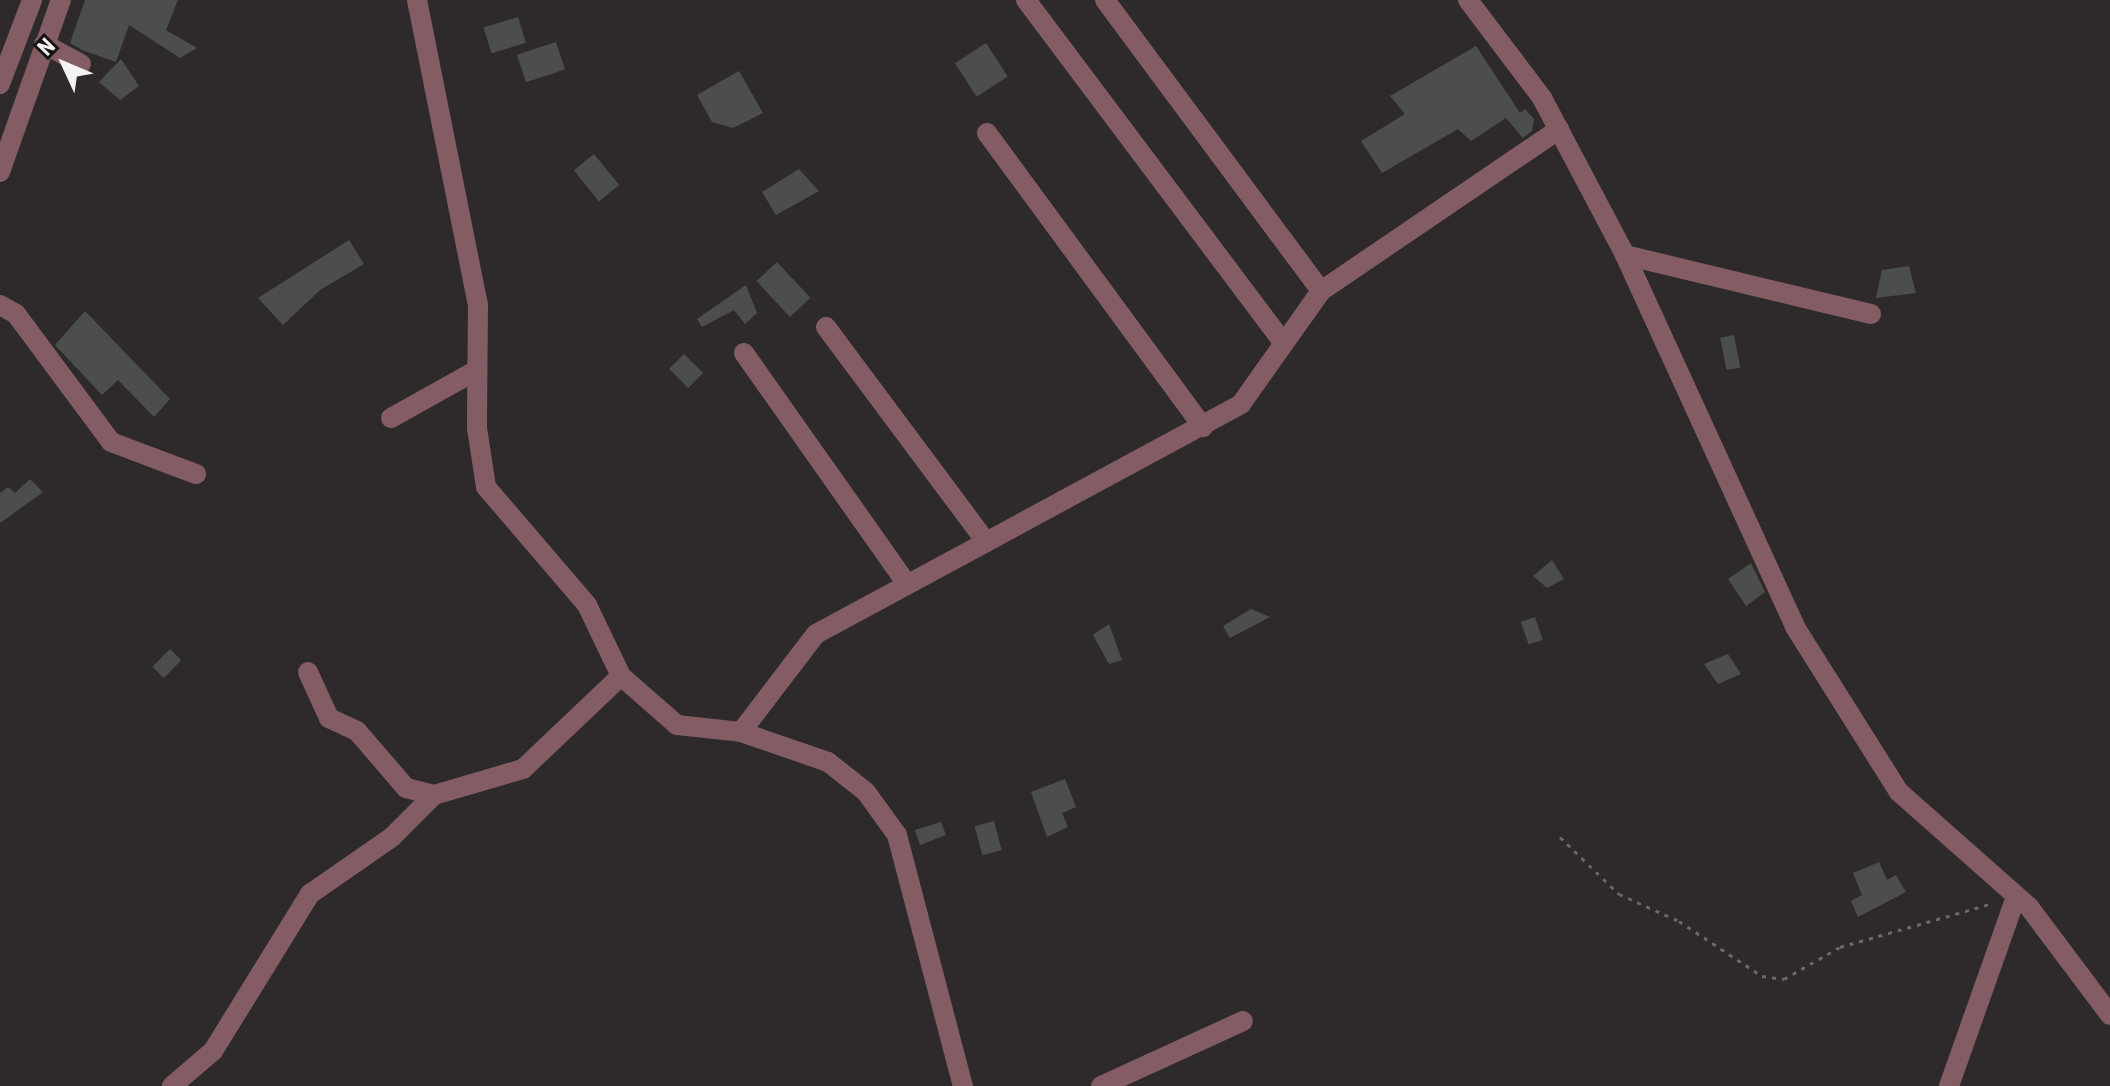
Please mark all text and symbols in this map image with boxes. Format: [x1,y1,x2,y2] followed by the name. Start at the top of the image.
[24,24,104,104] north arrow
[33,33,60,61] text: N

